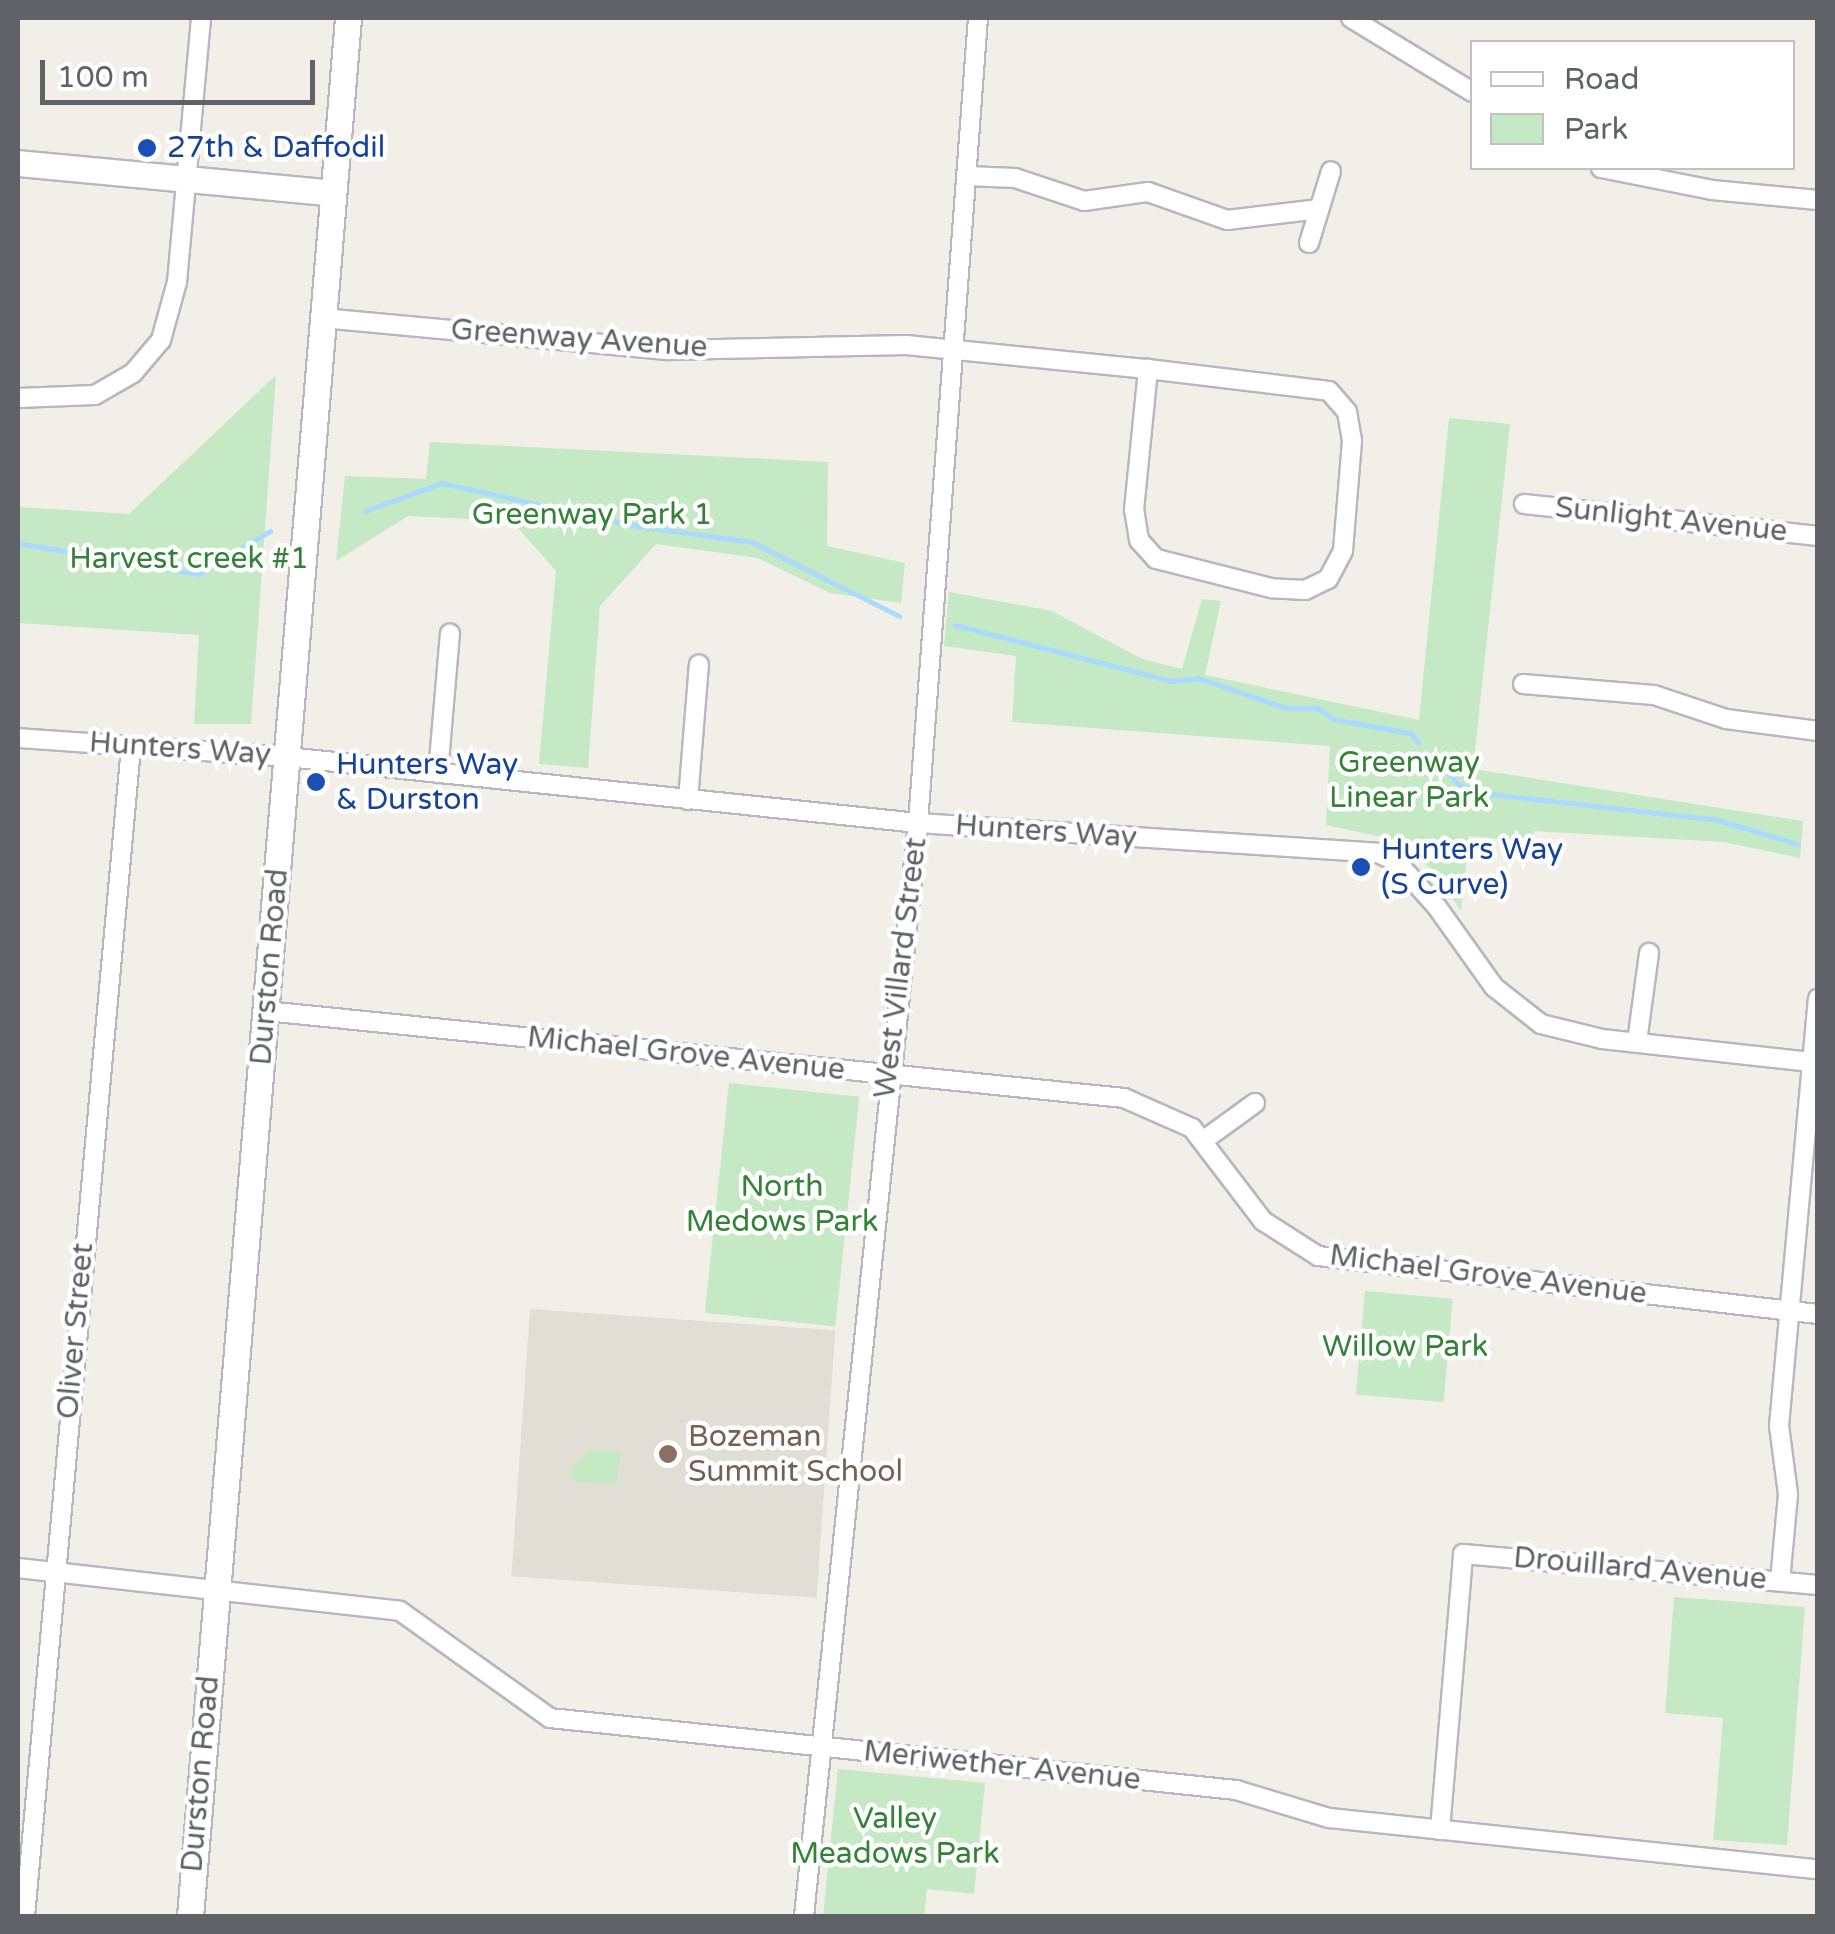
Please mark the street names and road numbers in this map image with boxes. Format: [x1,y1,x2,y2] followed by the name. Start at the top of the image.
[449,312,709,366] street label: Greenway Avenue
[1553,490,1789,550] street label: Sunlight Avenue
[88,725,272,773] street label: Hunters Way
[954,808,1138,856] street label: Hunters Way
[867,835,935,1101] street label: West Villard Street
[243,867,297,1067] street label: Durston Road
[525,1019,847,1089] street label: Michael Grove Avenue
[1327,1238,1649,1312] street label: Michael Grove Avenue
[50,1241,102,1421] street label: Oliver Street
[1512,1540,1768,1598] street label: Drouillard Avenue
[174,1674,228,1874] street label: Durston Road
[862,1734,1142,1798] street label: Meriwether Avenue

